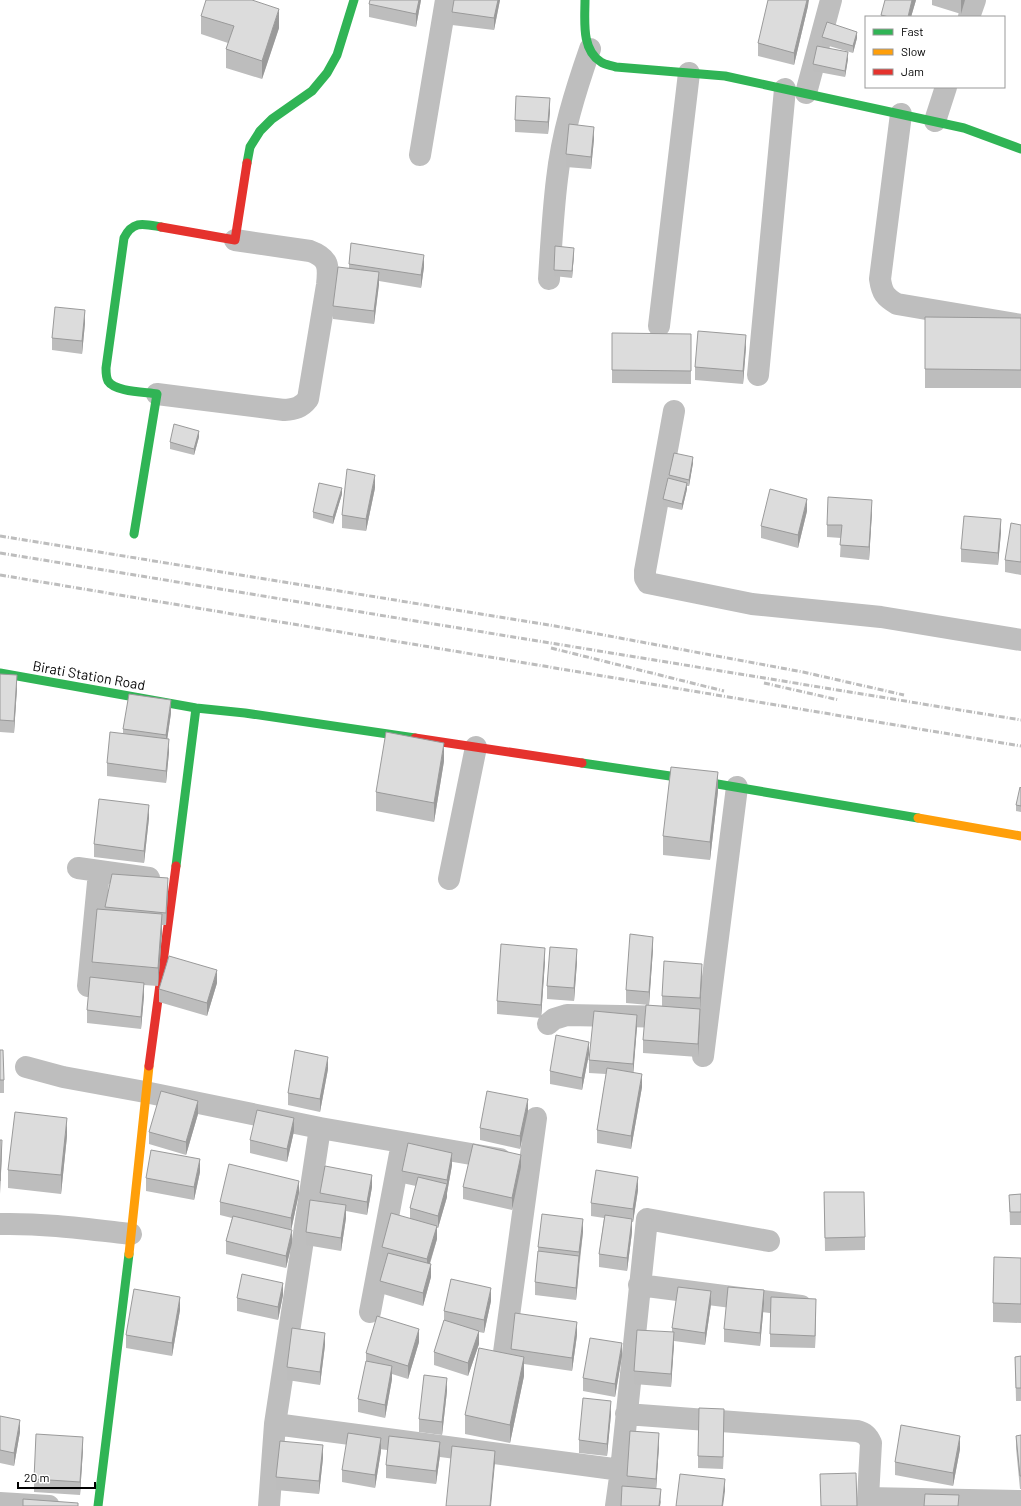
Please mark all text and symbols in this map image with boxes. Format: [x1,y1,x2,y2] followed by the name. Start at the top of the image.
[865,16,1005,88] legend
[901,24,924,38] text: Fast
[901,44,926,58] text: Slow
[901,64,924,78] text: Jam
[31,657,147,693] street label: Birati Station Road
[18,1464,95,1490] scale bar
[24,1470,50,1484] text: 20 m

